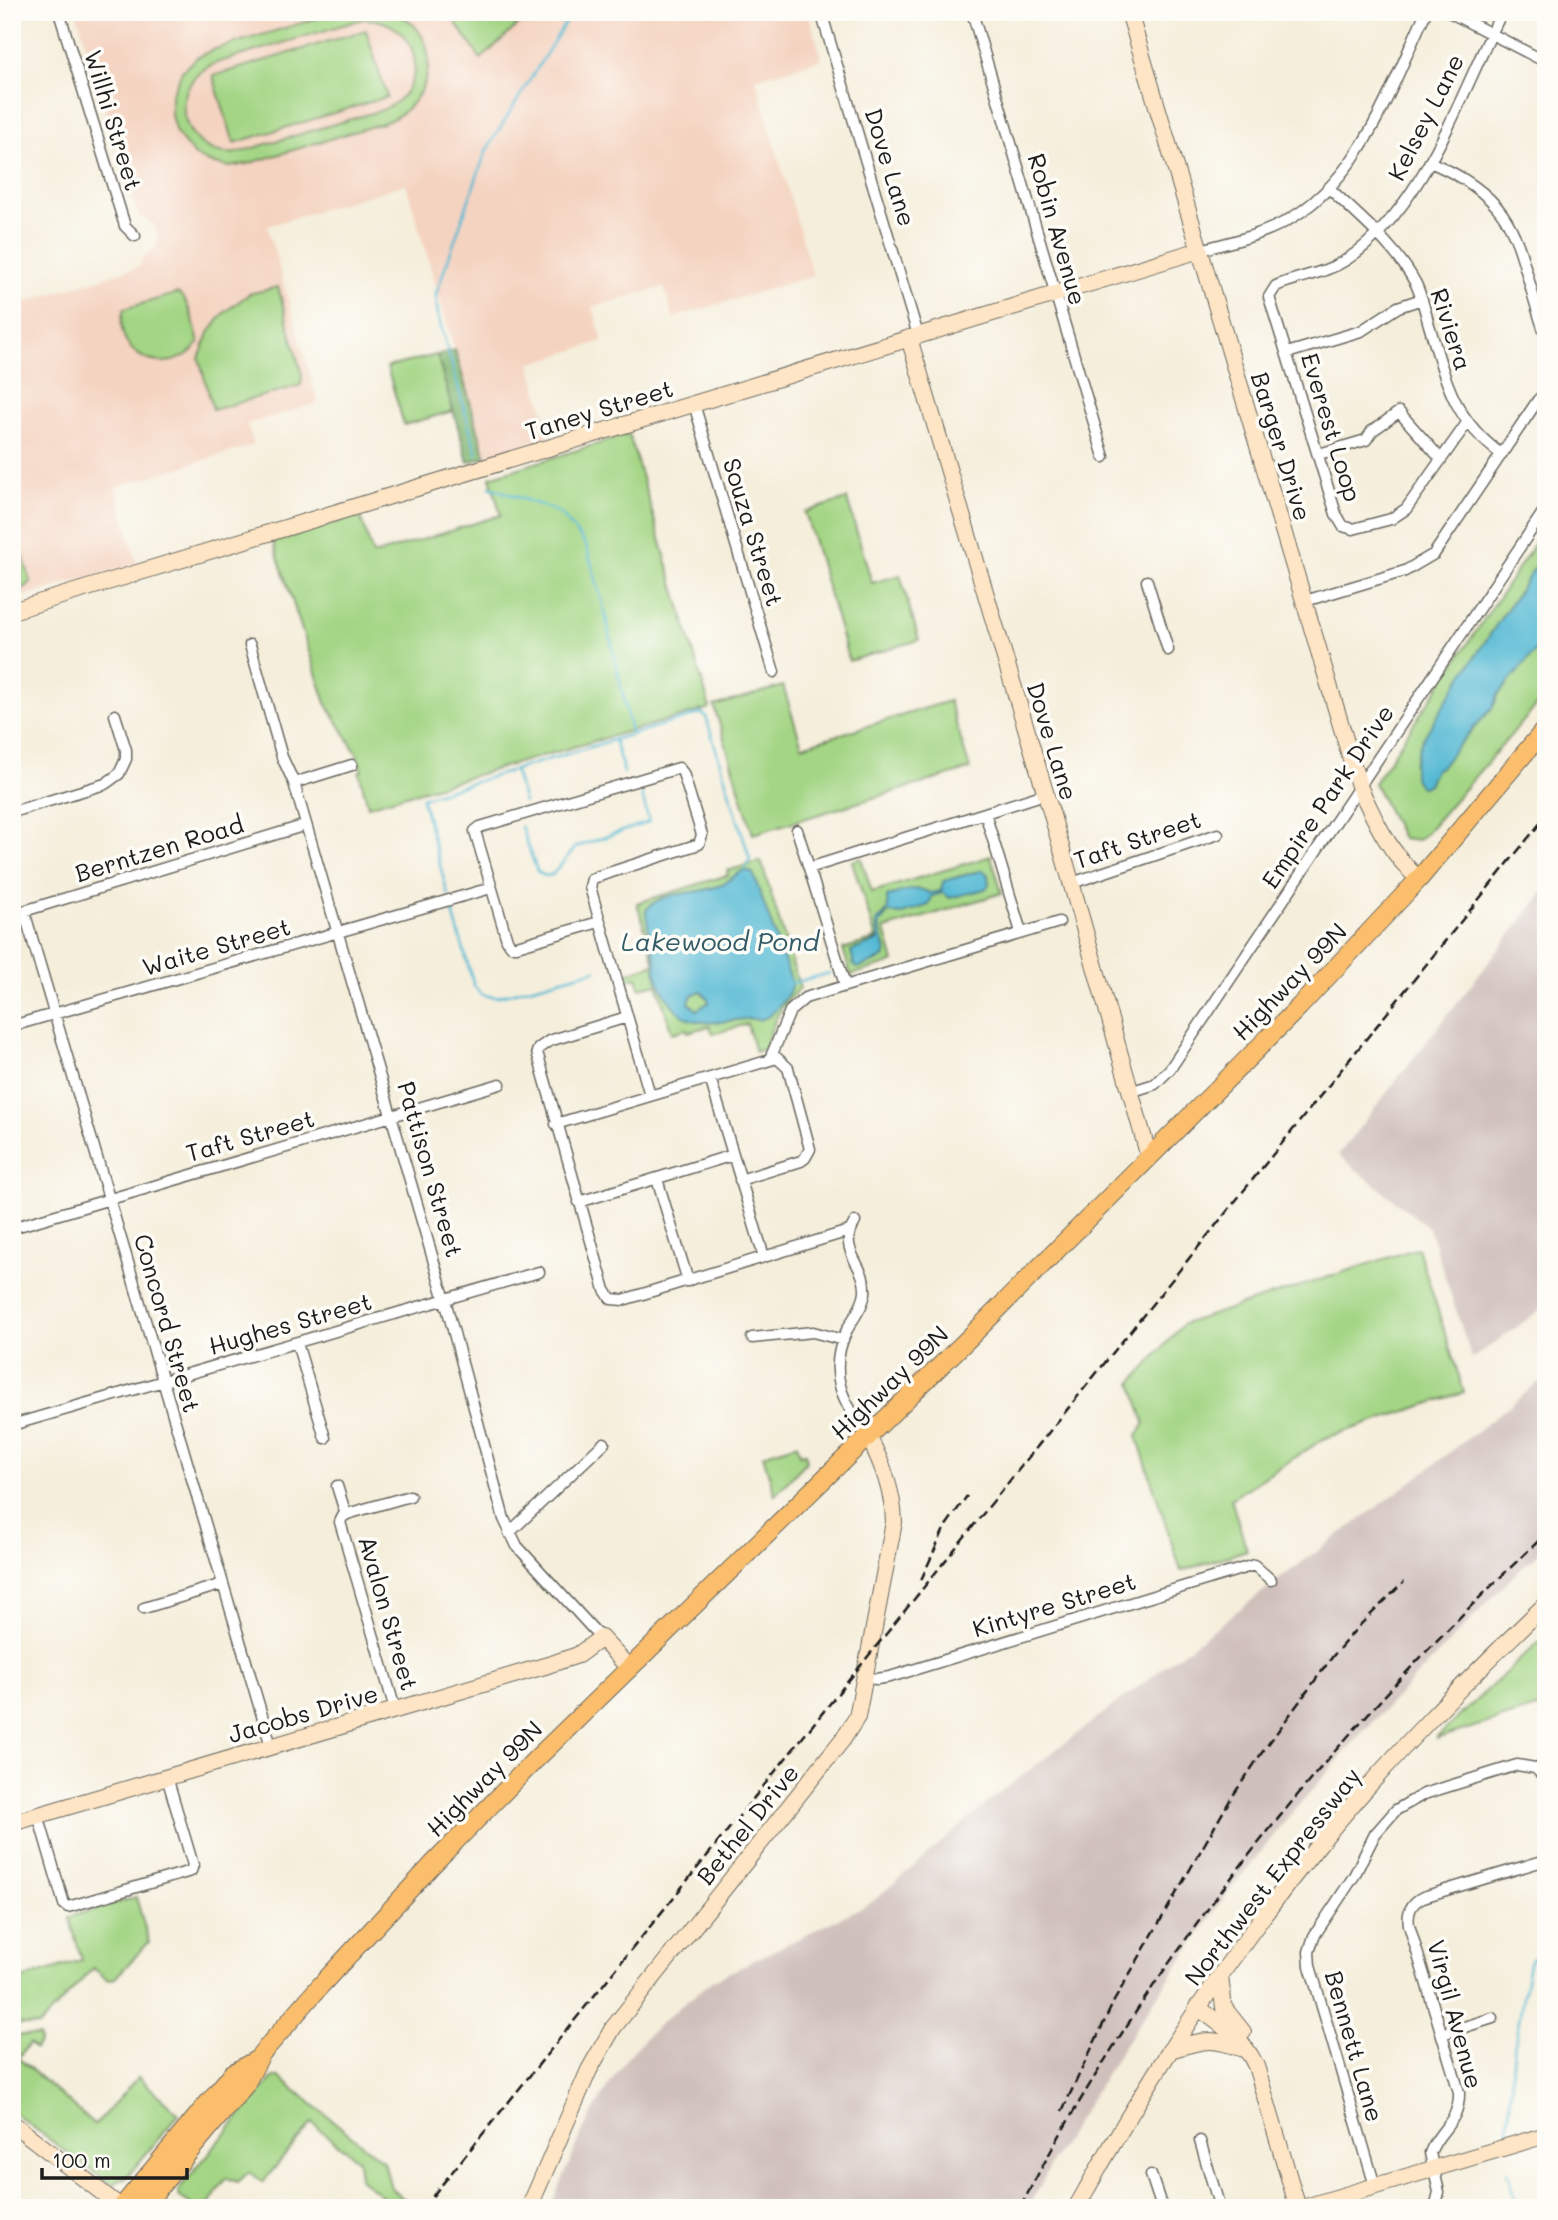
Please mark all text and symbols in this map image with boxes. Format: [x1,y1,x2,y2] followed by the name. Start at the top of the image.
[78,46,150,194] street label: Willhi Street
[1380,49,1470,185] street label: Kelsey Lane
[858,104,924,230] street label: Dove Lane
[1022,150,1094,308] street label: Robin Avenue
[1424,284,1480,374] street label: Riviera
[1295,349,1369,505] street label: Everest Loop
[1245,368,1319,524] street label: Barger Drive
[521,372,677,446] street label: Taney Street
[717,454,791,610] street label: Souza Street
[1020,678,1086,804] street label: Dove Lane
[1254,698,1400,894] street label: Empire Park Drive
[1069,803,1205,875] street label: Taft Street
[71,808,247,888] street label: Berntzen Road
[138,910,294,982] street label: Waite Street
[1225,916,1353,1046] street label: Highway 99N
[621,924,820,958] water label: Lakewood Pond
[391,1078,471,1260] street label: Pattison Street
[182,1102,318,1168] street label: Taft Street
[128,1230,208,1416] street label: Concord Street
[205,1285,375,1361] street label: Hughes Street
[824,1318,954,1446] street label: Highway 99N
[352,1532,426,1694] street label: Avalon Street
[969,1564,1139,1644] street label: Kintyre Street
[224,1677,382,1749] street label: Jacobs Drive
[419,1713,549,1843] street label: Highway 99N
[689,1758,805,1890] street label: Bethel Drive
[1177,1761,1367,1991] street label: Northwest Expressway
[1421,1936,1491,2092] street label: Virgil Avenue
[1319,1967,1391,2125] street label: Bennett Lane
[42,2136,187,2180] scale bar
[52,2146,111,2173] text: 100 m

